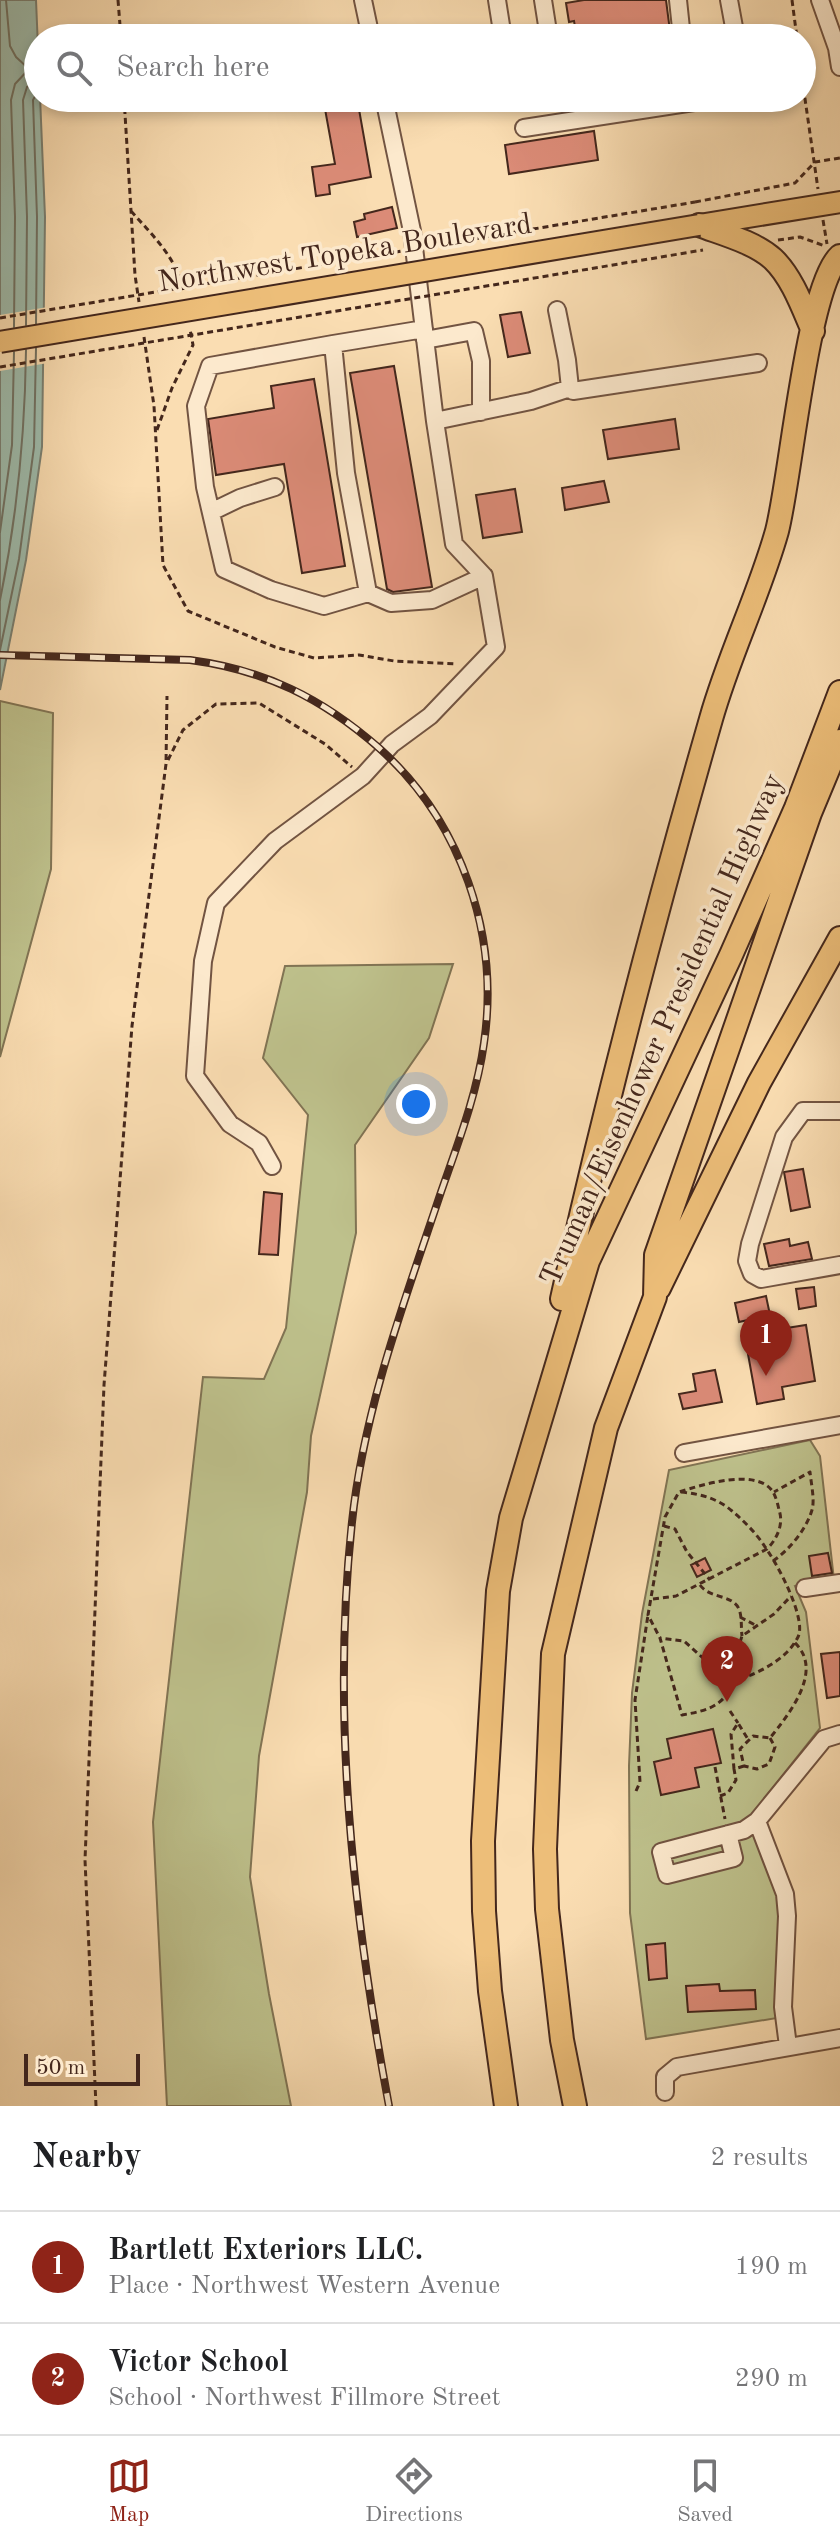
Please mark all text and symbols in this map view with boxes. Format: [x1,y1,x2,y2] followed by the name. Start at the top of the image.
[24,24,816,112] search box
[52,46,96,90] icon: search
[116,53,270,83] text: Search here
[156,210,534,298] street label: Northwest Topeka Boulevard
[536,769,790,1291] street label: Truman/Eisenhower Presidential Highway
[396,1084,436,1124] your location
[740,1310,792,1376] pin: 1
[701,1636,753,1702] pin: 2
[24,2050,140,2086] scale bar
[36,2057,85,2079] text: 50 m
[32,2141,142,2175] text: Nearby
[710,2145,808,2171] text: 2 results
[108,2236,423,2266] text: Bartlett Exteriors LLC.
[50,2254,66,2280] text: 1
[735,2254,808,2280] text: 190 m
[108,2273,500,2299] text: Place · Northwest Western Avenue
[108,2348,289,2378] text: Victor School
[50,2366,66,2392] text: 2
[735,2366,808,2392] text: 290 m
[108,2385,501,2411] text: School · Northwest Fillmore Street
[107,2454,151,2529] tab: Map
[365,2454,463,2529] tab: Directions
[677,2454,733,2529] tab: Saved

